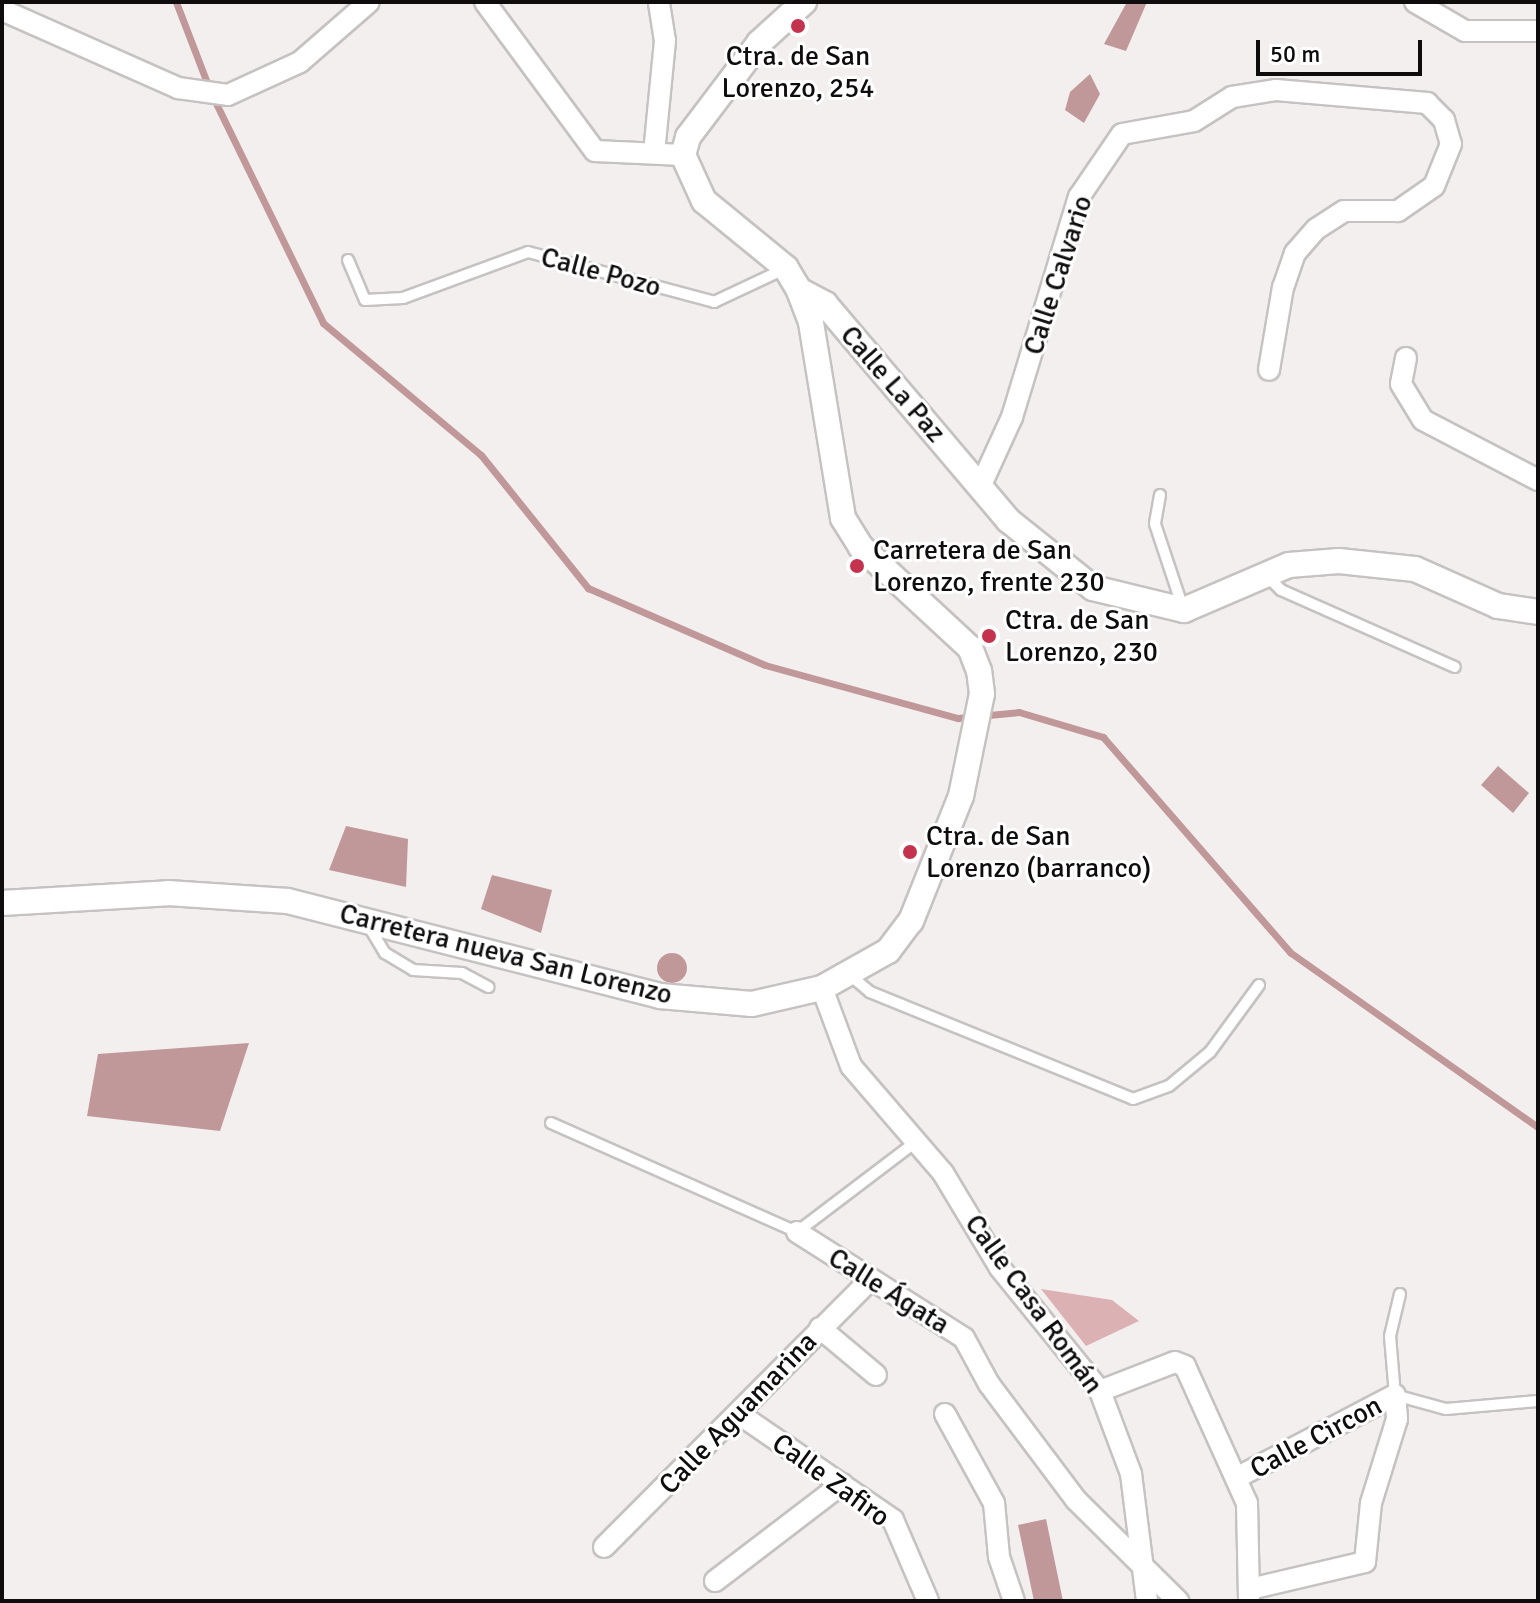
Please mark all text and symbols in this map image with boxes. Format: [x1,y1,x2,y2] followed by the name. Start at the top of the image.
[789,17,807,35] marker: Ctra. de San Lorenzo, 254
[1260,24,1426,74] scale bar
[722,39,874,105] place label: Ctra. de San Lorenzo, 254
[1270,39,1320,69] text: 50 m
[1016,191,1100,359] street label: Calle Calvario
[537,240,665,304] street label: Calle Pozo
[833,319,953,449] street label: Calle La Paz
[873,533,1105,599] place label: Carretera de San Lorenzo, frente 230
[848,557,866,575] marker: Carretera de San Lorenzo, frente 230
[1005,603,1158,669] place label: Ctra. de San Lorenzo, 230
[980,627,998,645] marker: Ctra. de San Lorenzo, 230
[926,819,1151,885] place label: Ctra. de San Lorenzo (barranco)
[901,843,919,861] marker: Ctra. de San Lorenzo (barranco)
[336,896,676,1012] street label: Carretera nueva San Lorenzo
[958,1208,1110,1400] street label: Calle Casa Román
[822,1241,956,1341] street label: Calle Ágata
[652,1325,824,1501] street label: Calle Aguamarina
[1245,1388,1387,1486] street label: Calle Circon
[766,1426,896,1534] street label: Calle Zafiro

